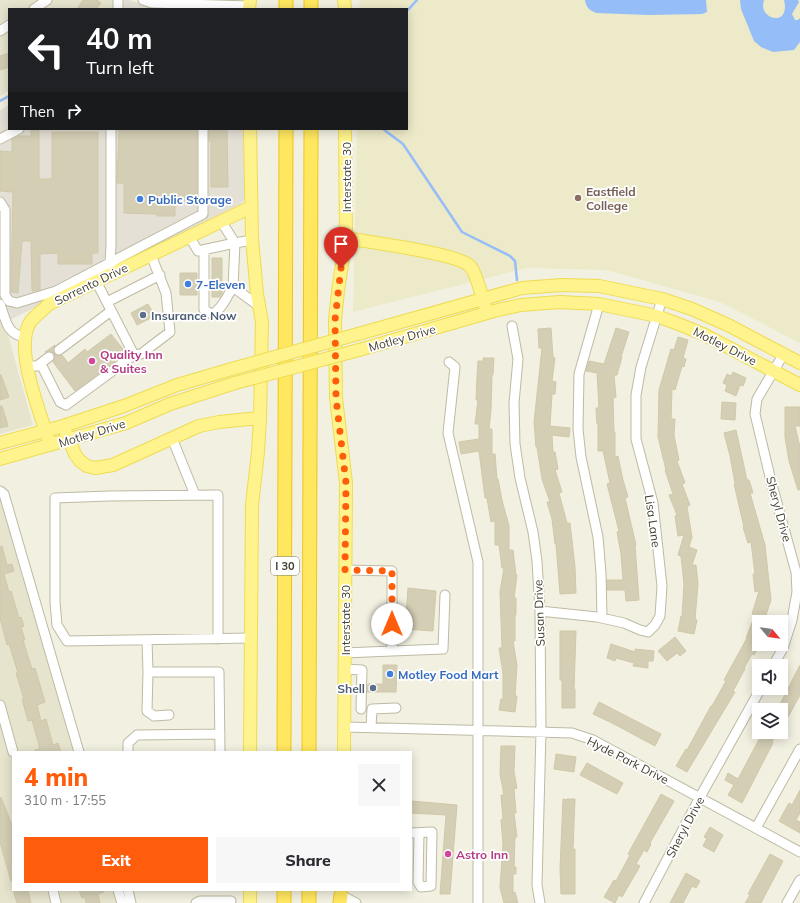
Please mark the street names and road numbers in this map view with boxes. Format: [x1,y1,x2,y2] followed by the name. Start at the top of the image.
[339,142,354,212] street label: Interstate 30
[52,260,130,308] street label: Sorrento Drive
[367,321,437,355] street label: Motley Drive
[691,324,759,368] street label: Motley Drive
[57,416,127,450] street label: Motley Drive
[763,475,795,543] street label: Sheryl Drive
[642,494,664,548] street label: Lisa Lane
[271,557,299,575] road number: I 30
[530,579,548,647] street label: Susan Drive
[338,585,353,655] street label: Interstate 30
[585,733,671,787] street label: Hyde Park Drive
[663,794,707,860] street label: Sheryl Drive

